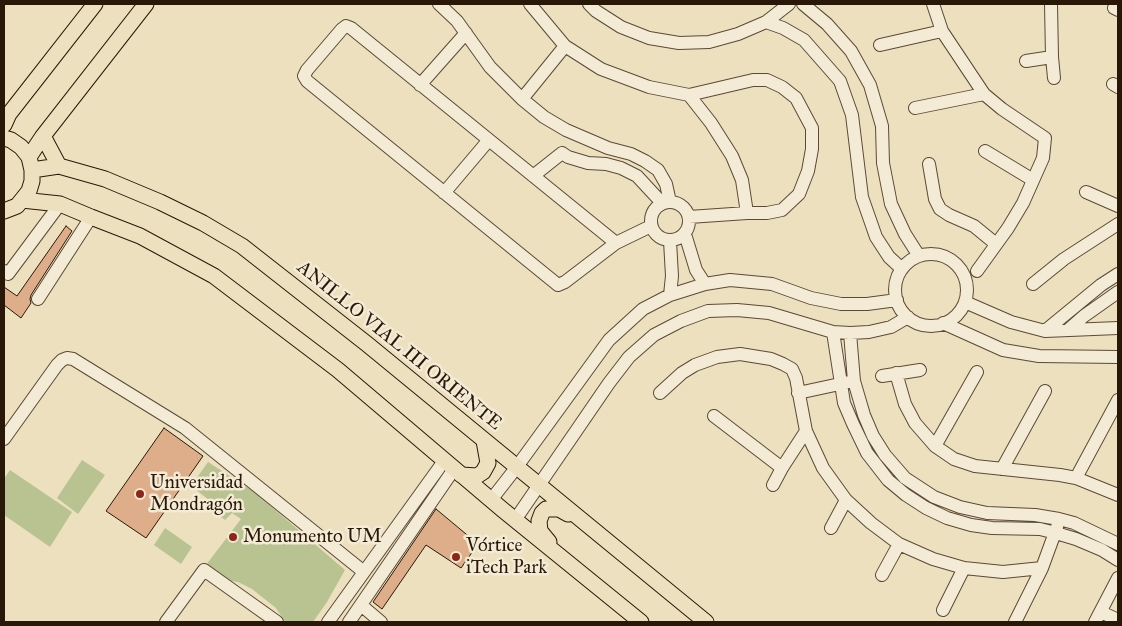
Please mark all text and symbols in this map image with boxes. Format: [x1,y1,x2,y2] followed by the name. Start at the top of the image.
[292,256,506,436] street label: ANILLO VIAL III ORIENTE
[150,472,243,516] place label: Universidad Mondragón
[134,488,146,500] marker: Universidad Mondragón
[243,526,382,548] place label: Monumento UM
[227,531,239,543] marker: Monumento UM
[466,535,547,579] place label: Vórtice iTech Park
[450,551,462,563] marker: Vórtice iTech Park

